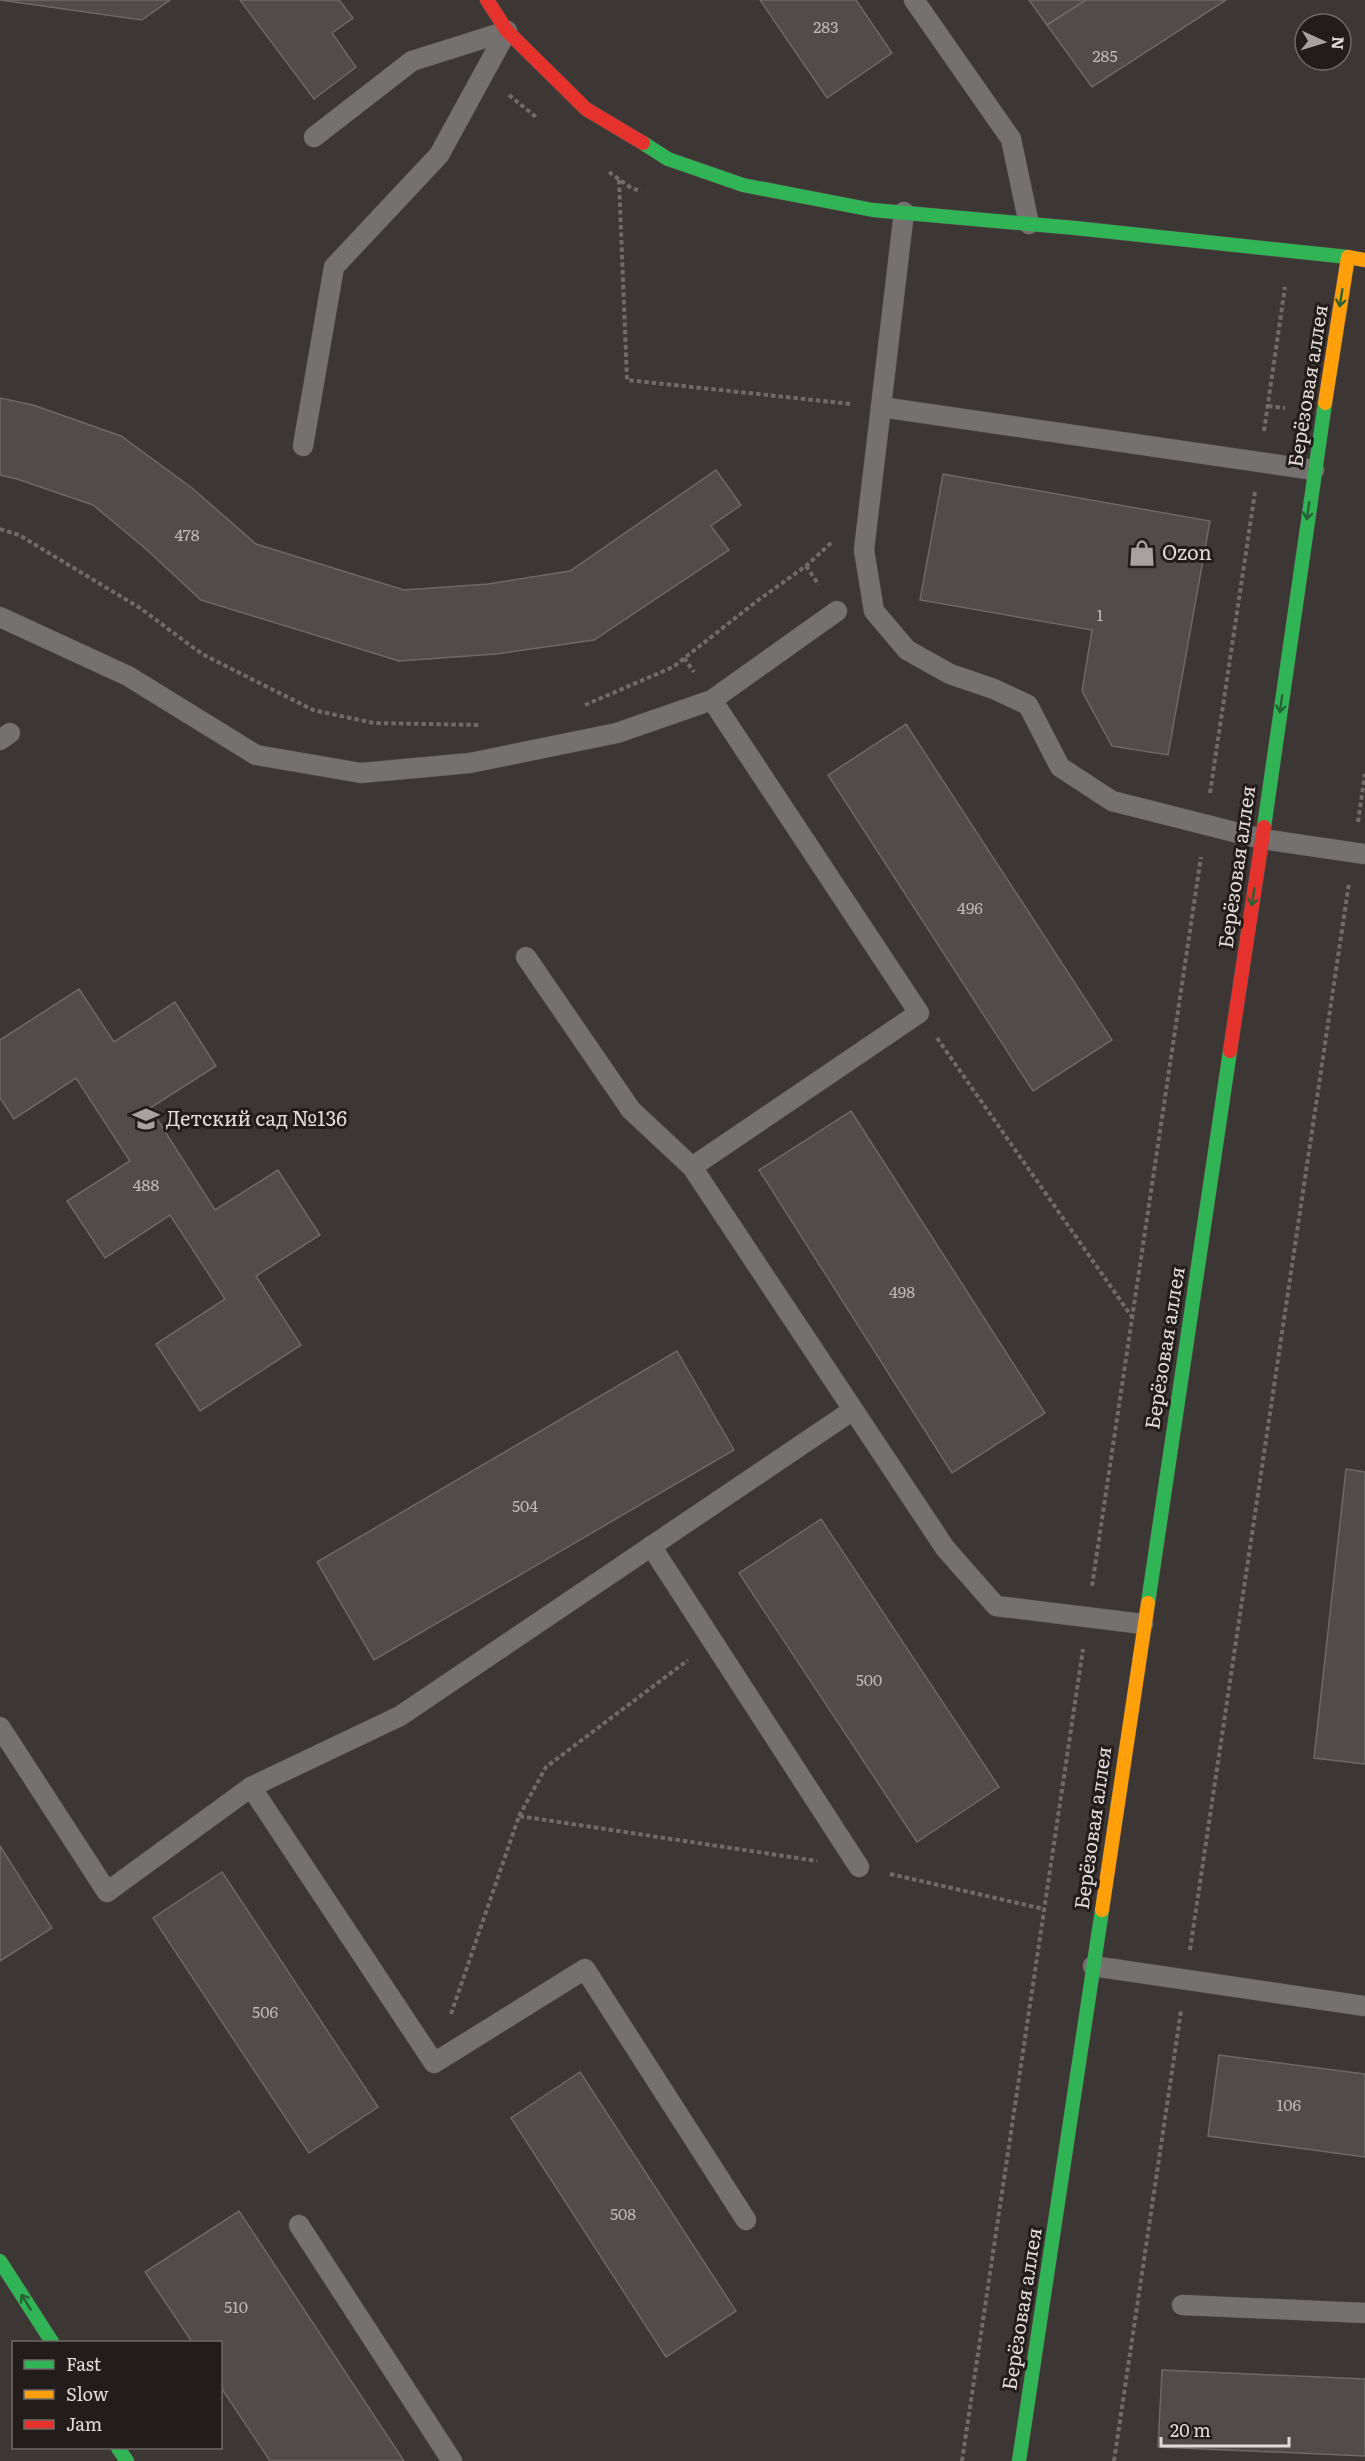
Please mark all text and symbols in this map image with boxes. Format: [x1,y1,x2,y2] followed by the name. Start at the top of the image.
[1293,12,1353,72] north arrow
[813,14,839,38] house number: 283
[1327,36,1351,51] text: N
[1092,43,1118,67] house number: 285
[1335,288,1346,307] one-way arrow
[1278,302,1334,469] street label: Берёзовая аллея
[1303,501,1314,521] one-way arrow
[174,522,200,546] house number: 478
[1162,536,1212,566] place label: Ozon
[1127,538,1157,568] shop icon: Ozon
[1097,602,1104,626] house number: 1
[1275,694,1286,714] one-way arrow
[1209,783,1261,950] street label: Берёзовая аллея
[1247,887,1258,907] one-way arrow
[957,895,983,919] house number: 496
[166,1102,347,1132] place label: Детский сад №136
[131,1104,161,1134] school or university icon: Детский сад №136
[133,1172,159,1196] house number: 488
[1135,1264,1191,1431] street label: Берёзовая аллея
[889,1279,915,1303] house number: 498
[512,1493,538,1517] house number: 504
[856,1667,882,1691] house number: 500
[1065,1744,1117,1911] street label: Берёзовая аллея
[252,1999,278,2023] house number: 506
[1277,2092,1302,2116] house number: 106
[610,2201,636,2225] house number: 508
[992,2225,1048,2392] street label: Берёзовая аллея
[20,2294,32,2310] one-way arrow
[224,2294,248,2318] house number: 510
[12,2341,222,2449] legend
[66,2350,102,2377] text: Fast
[66,2380,109,2407] text: Slow
[66,2410,102,2437] text: Jam
[1161,2410,1288,2448] scale bar
[1170,2416,1211,2443] text: 20 m

